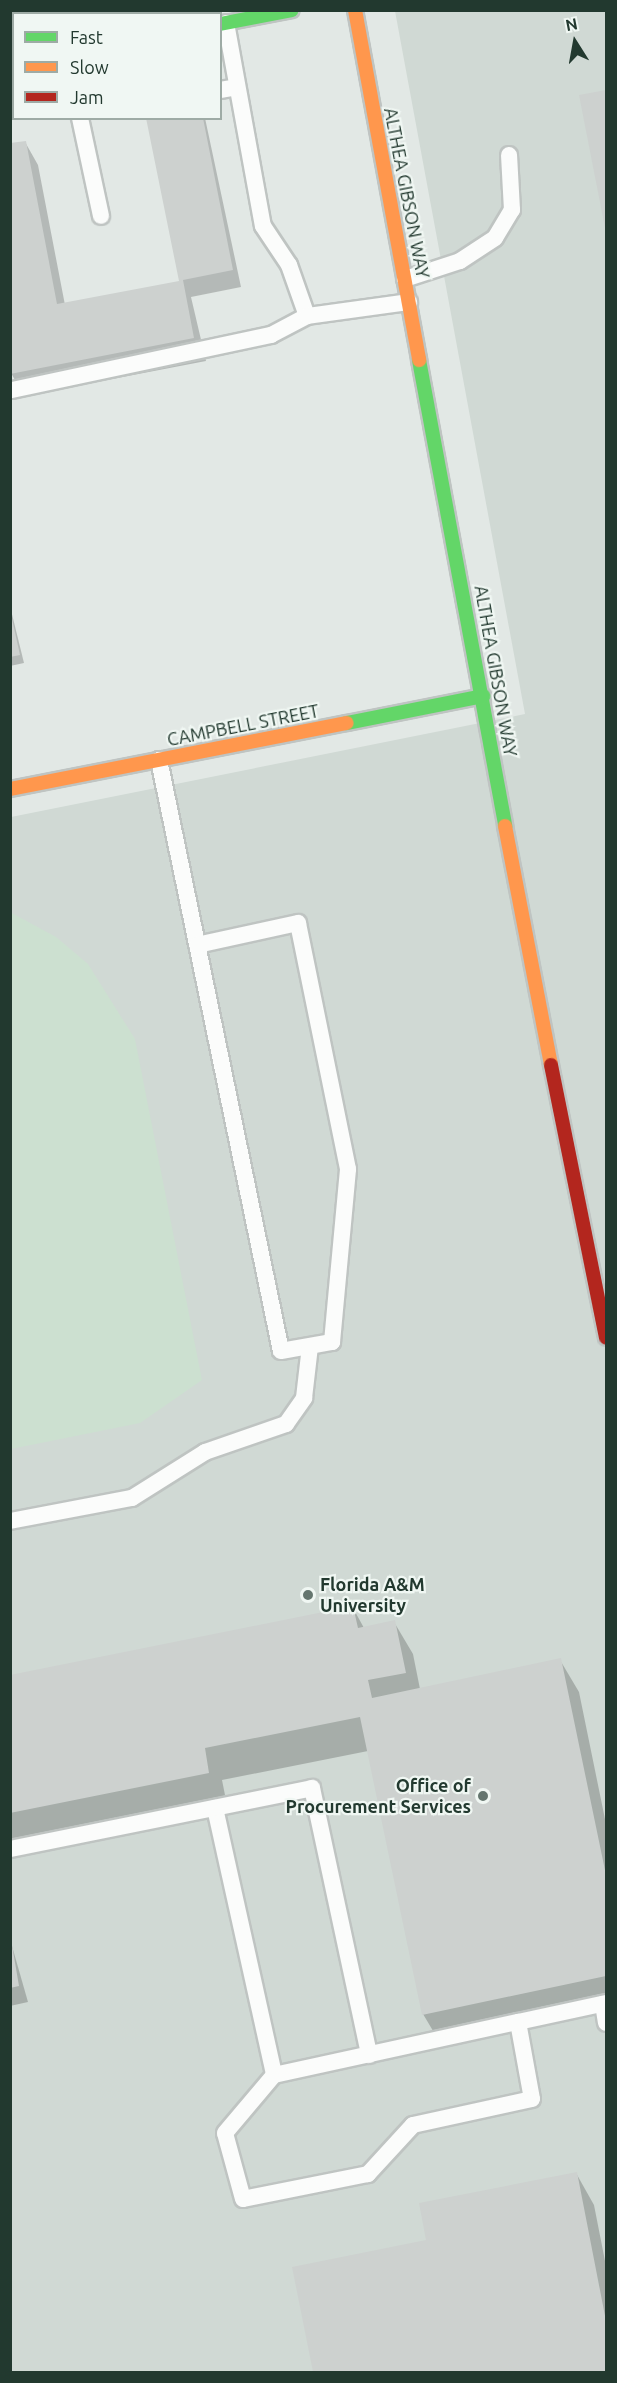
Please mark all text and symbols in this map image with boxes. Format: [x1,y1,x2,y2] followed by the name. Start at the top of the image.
[12,12,222,120] legend
[545,12,605,72] north arrow
[564,14,579,34] text: N
[70,27,103,47] text: Fast
[70,57,109,77] text: Slow
[70,87,104,107] text: Jam
[380,106,434,280] street label: ALTHEA GIBSON WAY
[470,584,522,758] street label: ALTHEA GIBSON WAY
[165,700,321,750] street label: CAMPBELL STREET
[320,1574,425,1616] place label: Florida A&M University
[301,1588,315,1602] marker: Florida A&M University
[286,1775,471,1818] place label: Office of Procurement Services
[476,1789,490,1803] marker: Office of Procurement Services

